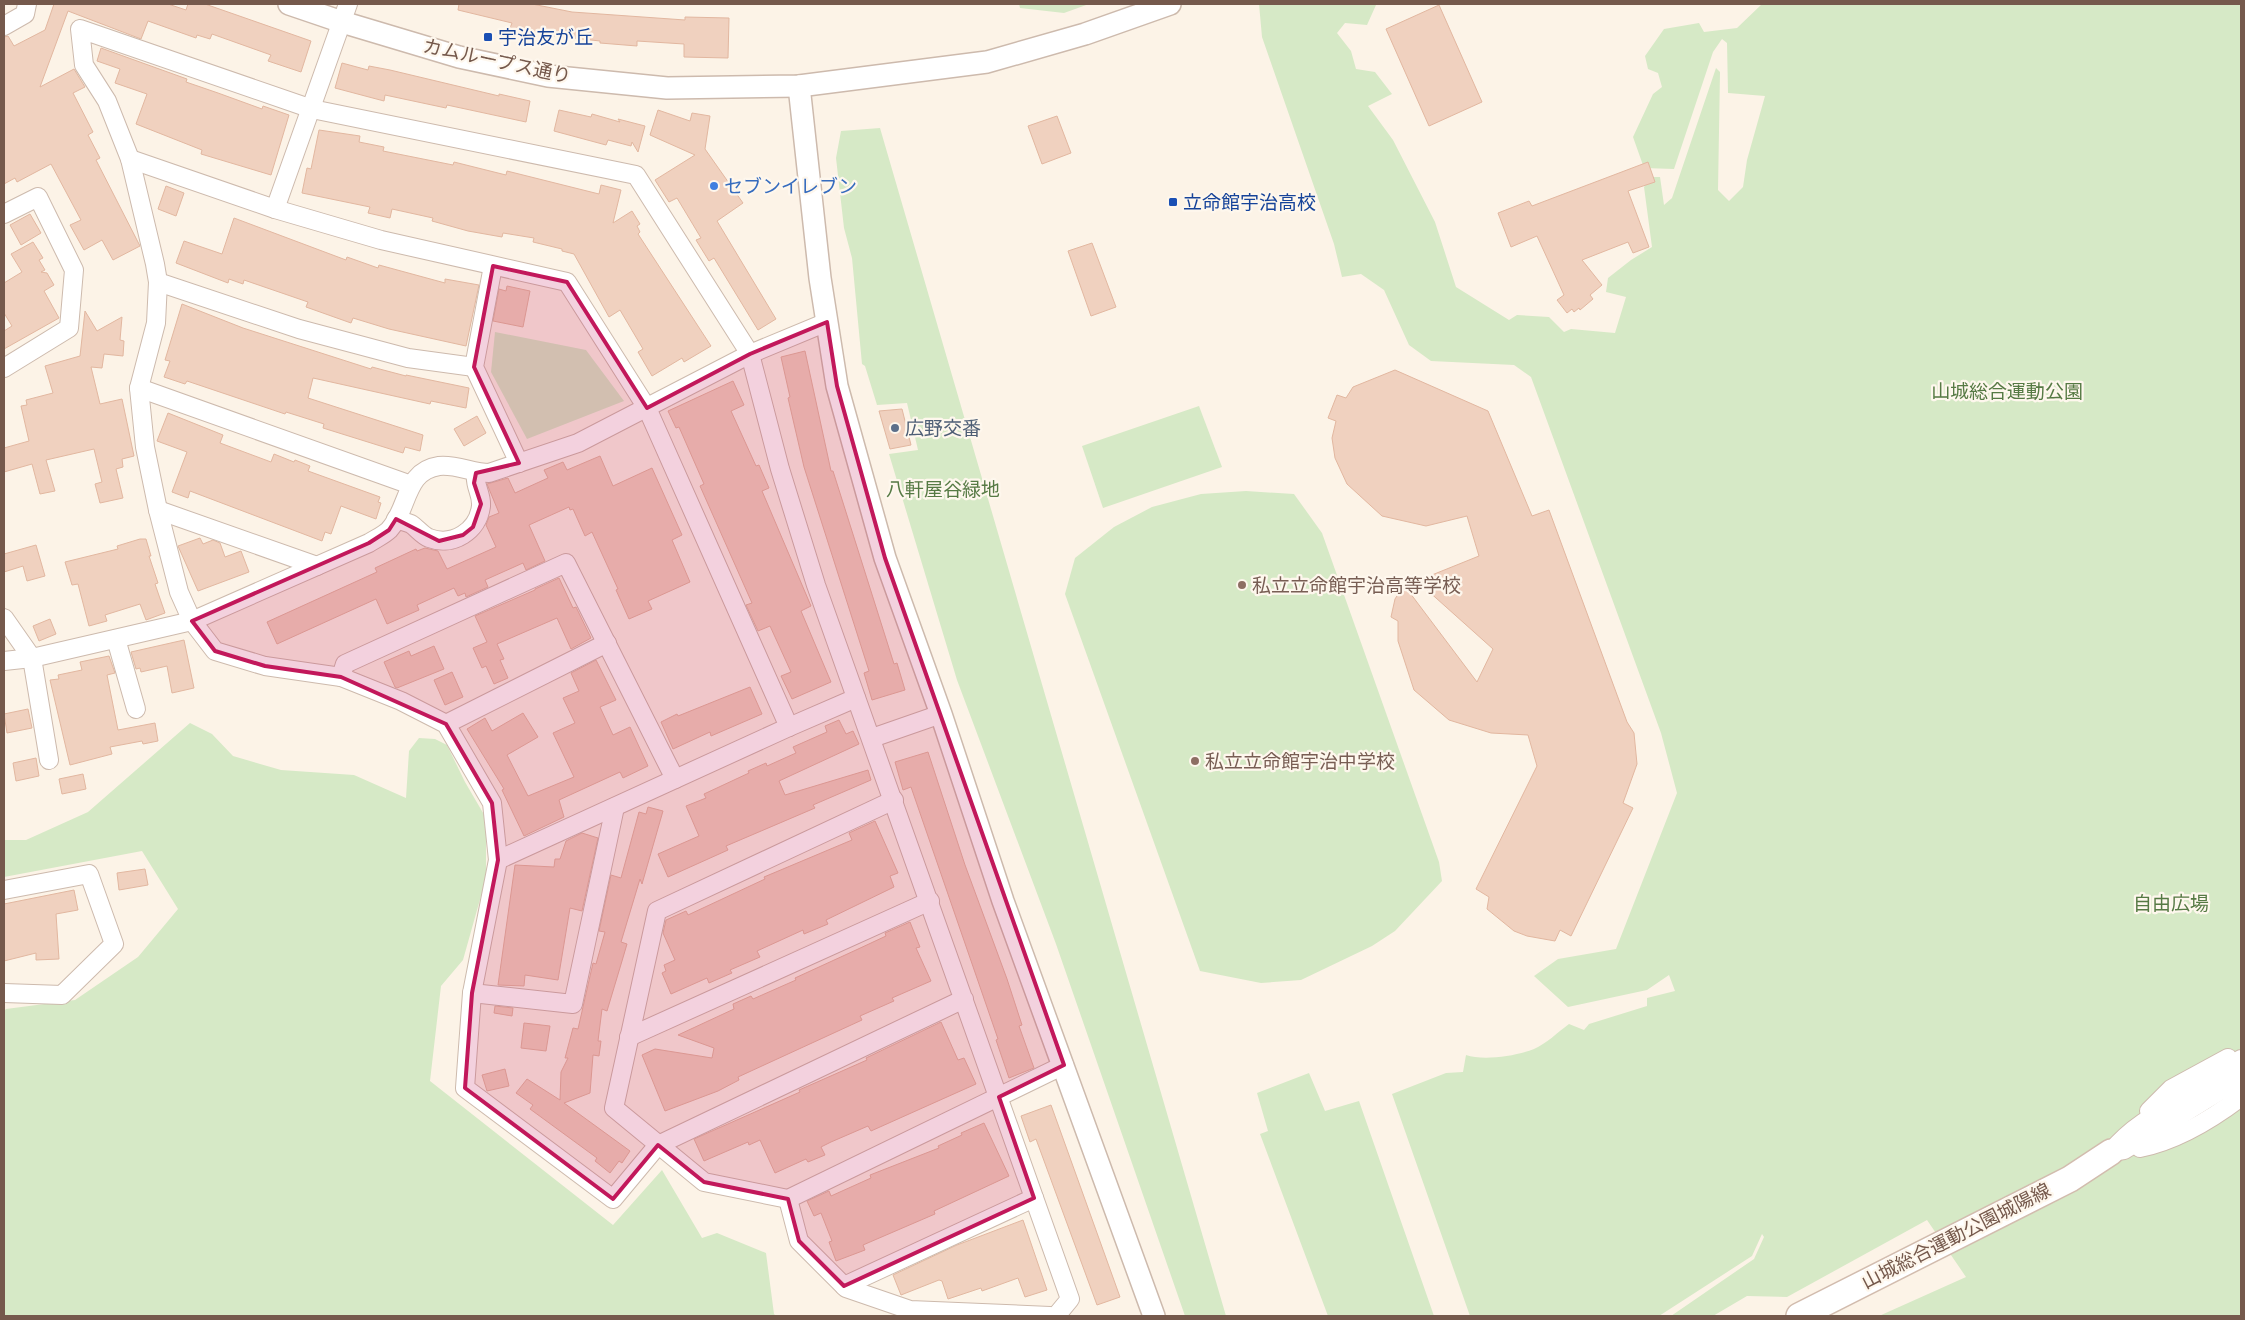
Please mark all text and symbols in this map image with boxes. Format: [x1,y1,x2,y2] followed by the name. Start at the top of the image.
[498,26,593,49] place label: 宇治友が丘
[482,31,494,43] marker: 宇治友が丘
[421,34,573,88] street label: カムループス通り
[724,175,857,198] place label: セブンイレブン
[708,180,720,192] marker: セブンイレブン
[1183,191,1316,214] place label: 立命館宇治高校
[1167,196,1179,208] marker: 立命館宇治高校
[1931,380,2083,403] park label: 山城総合運動公園
[905,417,981,440] place label: 広野交番
[889,422,901,434] marker: 広野交番
[886,478,1000,501] park label: 八軒屋谷緑地
[1252,574,1461,597] place label: 私立立命館宇治高等学校
[1236,579,1248,591] marker: 私立立命館宇治高等学校
[1205,750,1395,773] place label: 私立立命館宇治中学校
[1189,755,1201,767] marker: 私立立命館宇治中学校
[2133,892,2209,915] park label: 自由広場
[1858,1178,2054,1294] street label: 山城総合運動公園城陽線

